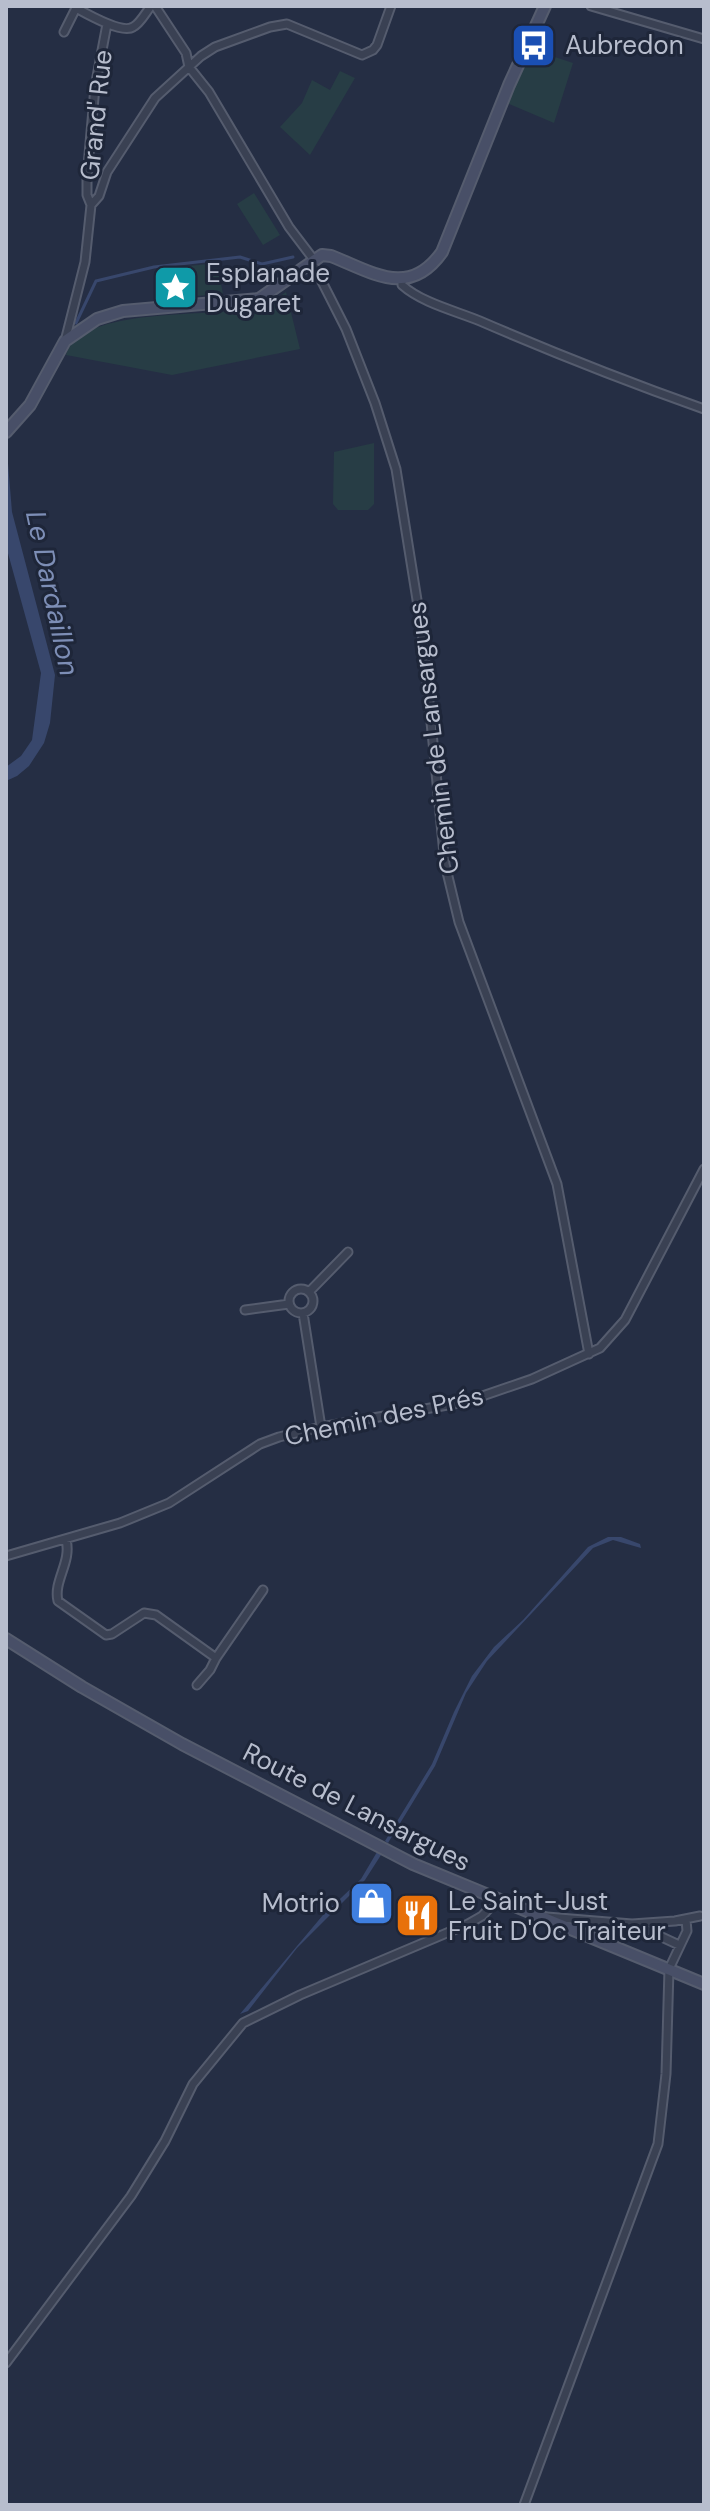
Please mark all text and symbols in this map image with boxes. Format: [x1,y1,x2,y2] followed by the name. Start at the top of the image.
[510,21,558,69] bus stop icon: Aubredon
[565,28,684,62] place label: Aubredon
[72,48,120,182] street label: Grand' Rue
[206,256,330,320] place label: Esplanade Dugaret
[151,264,199,312] place icon: Esplanade Dugaret
[17,507,88,679] water label: Le Dardaillon
[399,600,467,876] street label: Chemin de Lansargues
[281,1378,487,1454] street label: Chemin des Prés
[237,1735,477,1879] street label: Route de Lansargues
[347,1879,395,1927] shop icon: Motrio
[448,1884,666,1948] place label: Le Saint-Just Fruit D'Oc Traiteur
[262,1886,340,1920] place label: Motrio
[393,1892,441,1940] restaurant icon: Le Saint-Just Fruit D'Oc Traiteur

